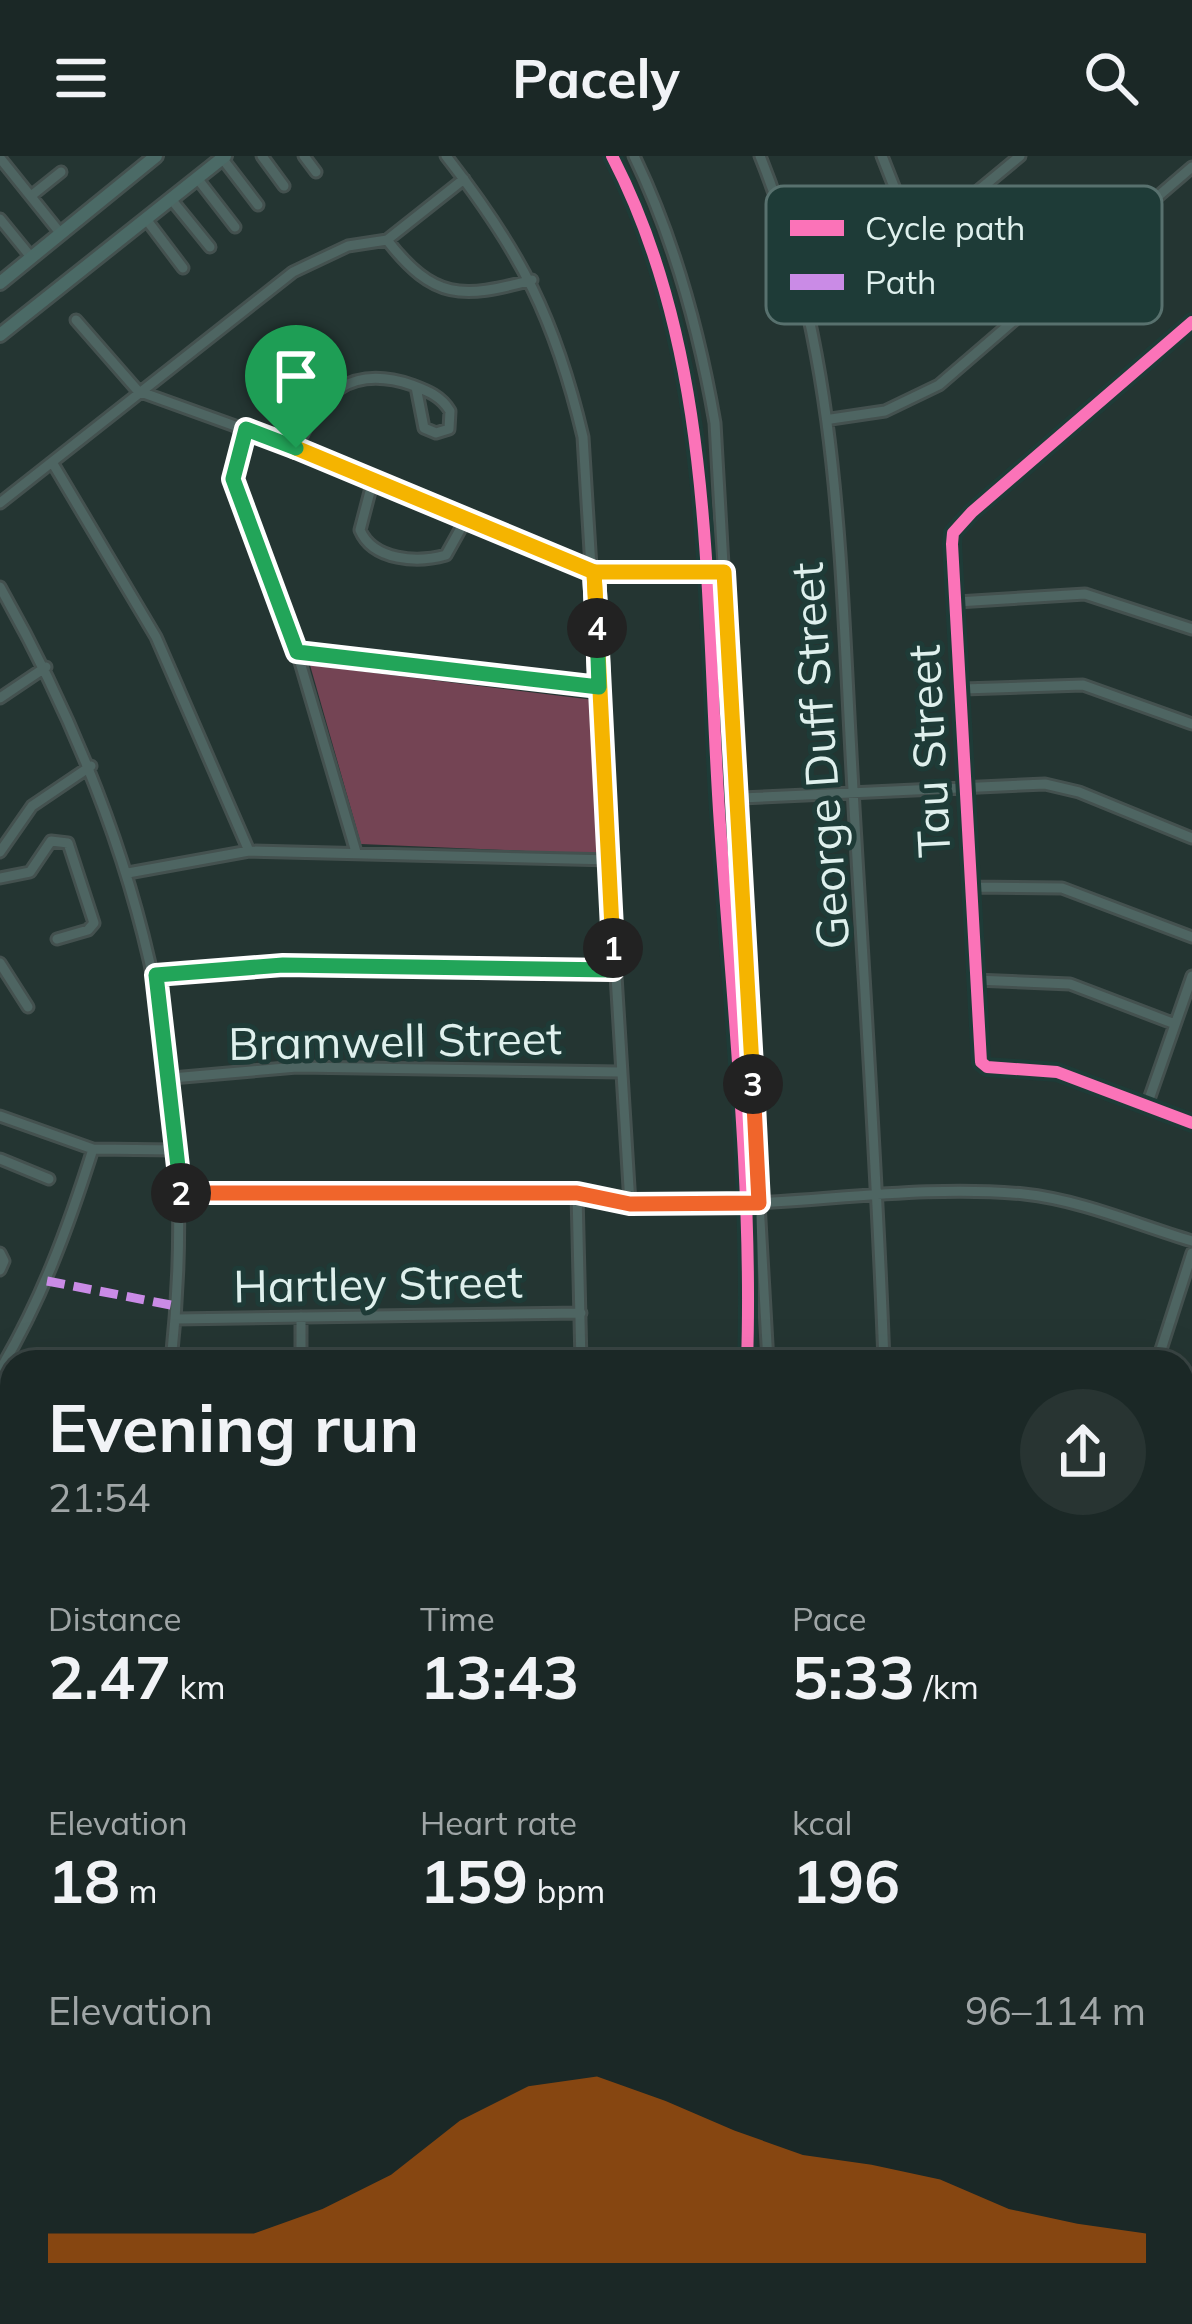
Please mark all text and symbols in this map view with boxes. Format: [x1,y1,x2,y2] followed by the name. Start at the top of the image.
[512,44,680,112] text: Pacely
[48,45,114,111] icon: menu
[1078,45,1144,111] icon: search
[766,186,1162,324] legend
[865,207,1025,248] text: Cycle path
[865,261,936,302] text: Path
[245,325,347,448] pin
[263,343,329,409] icon: arrive
[778,561,860,951] street label: George Duff Street
[567,598,627,658] pin: 4
[587,607,607,648] text: 4
[894,643,962,859] street label: Tau Street
[583,918,643,978] pin: 1
[603,927,623,968] text: 1
[228,1009,562,1071] street label: Bramwell Street
[723,1054,783,1114] pin: 3
[743,1063,763,1104] text: 3
[151,1163,211,1223] pin: 2
[171,1172,191,1213] text: 2
[233,1252,523,1314] street label: Hartley Street
[48,1386,419,1469] text: Evening run
[1020,1389,1146,1515] button: share
[48,1473,151,1522] text: 21:54
[48,1598,181,1639] text: Distance
[420,1598,495,1639] text: Time
[792,1598,866,1639] text: Pace
[48,1639,171,1714] text: 2.47
[420,1639,579,1714] text: 13:43
[792,1639,915,1714] text: 5:33
[171,1666,225,1707] text: km
[915,1666,979,1707] text: /km
[48,1802,188,1843] text: Elevation
[420,1802,577,1843] text: Heart rate
[792,1802,852,1843] text: kcal
[48,1843,120,1918] text: 18
[420,1843,528,1918] text: 159
[792,1843,900,1918] text: 196
[120,1870,158,1911] text: m
[528,1870,605,1911] text: bpm
[48,1986,213,2035] text: Elevation
[965,1986,1146,2035] text: 96–114 m

